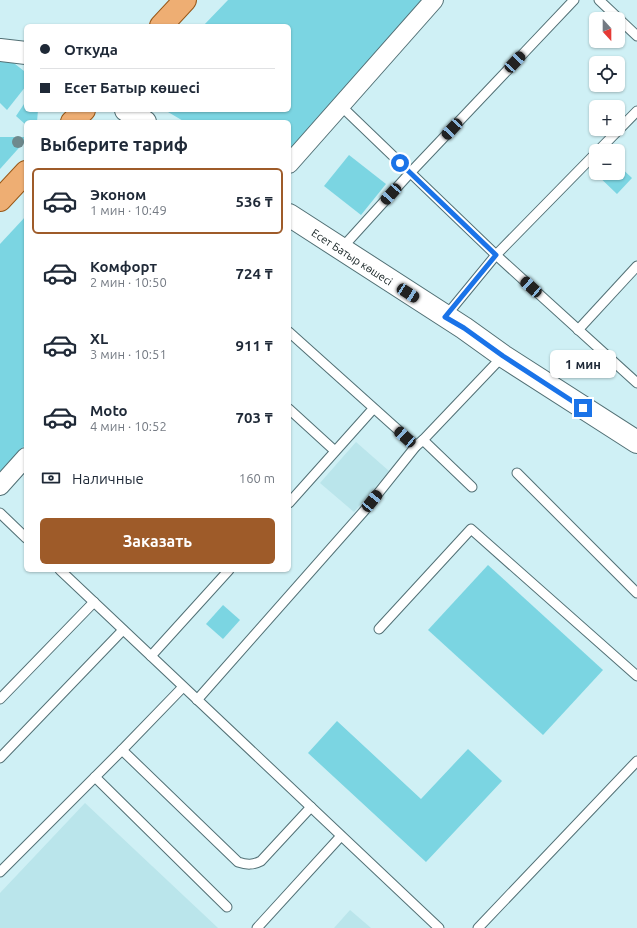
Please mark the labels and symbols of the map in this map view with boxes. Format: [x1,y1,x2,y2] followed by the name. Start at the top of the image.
[589,12,625,48] north arrow
[502,49,528,75] car
[439,116,465,142] car
[391,154,409,172] route start
[379,181,403,207] car
[309,226,395,288] street label: Есет Батыр көшесі
[518,275,544,299] car
[395,281,421,305] car
[550,350,616,378] callout: 1 мин
[574,399,592,417] route end
[392,425,418,449] car
[360,488,384,514] car

